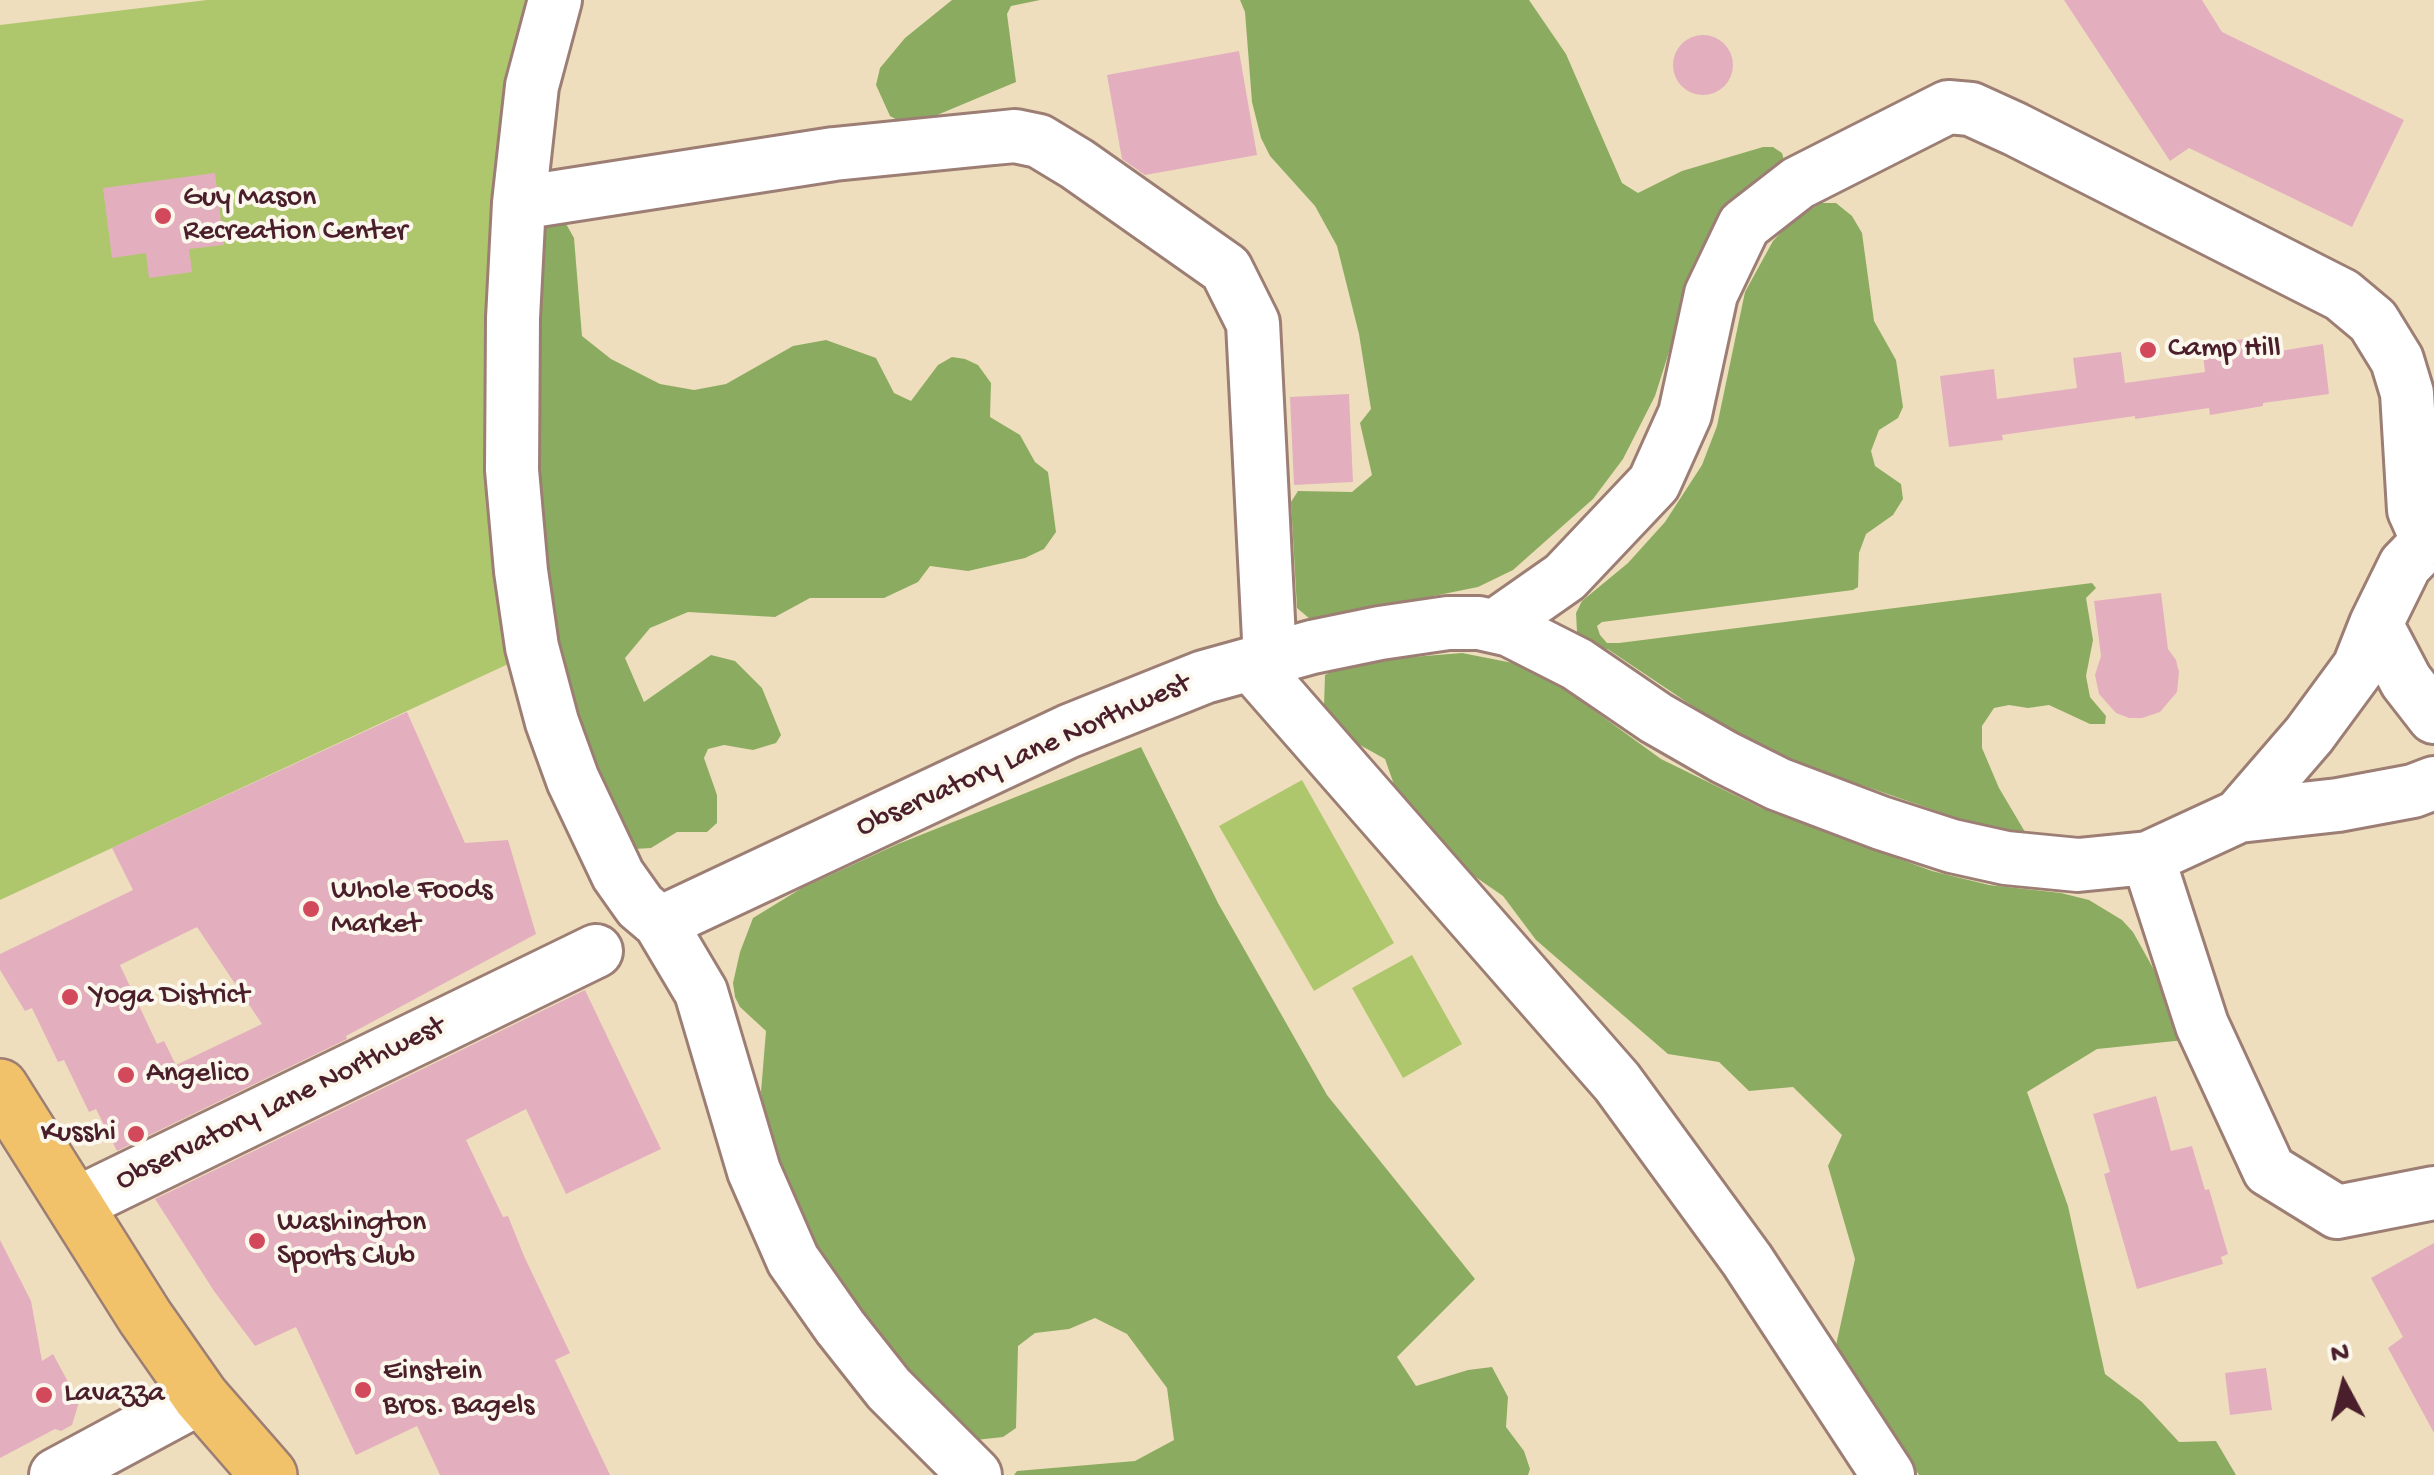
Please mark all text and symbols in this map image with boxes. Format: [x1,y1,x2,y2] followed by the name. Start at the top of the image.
[183,181,407,252] place label: Guy Mason Recreation Center
[152,205,174,227] marker: Guy Mason Recreation Center
[2168,332,2281,368] place label: Camp Hill
[2137,339,2159,361] marker: Camp Hill
[851,667,1197,847] street label: Observatory Lane Northwest
[331,874,493,944] place label: Whole Foods Market
[300,898,322,920] marker: Whole Foods Market
[90,979,249,1015] place label: Yoga District
[59,986,81,1008] marker: Yoga District
[110,1010,452,1200] street label: Observatory Lane Northwest
[146,1057,249,1093] place label: Angelico
[115,1064,137,1086] marker: Angelico
[41,1116,116,1152] place label: Kusshi
[125,1123,147,1145] marker: Kusshi
[277,1206,426,1276] place label: Washington Sports Club
[246,1230,268,1252] marker: Washington Sports Club
[2294,1335,2394,1435] north arrow
[2329,1337,2351,1372] text: N
[383,1355,534,1426] place label: Einstein Bros. Bagels
[64,1377,165,1413] place label: Lavazza
[352,1379,374,1401] marker: Einstein Bros. Bagels
[33,1384,55,1406] marker: Lavazza

